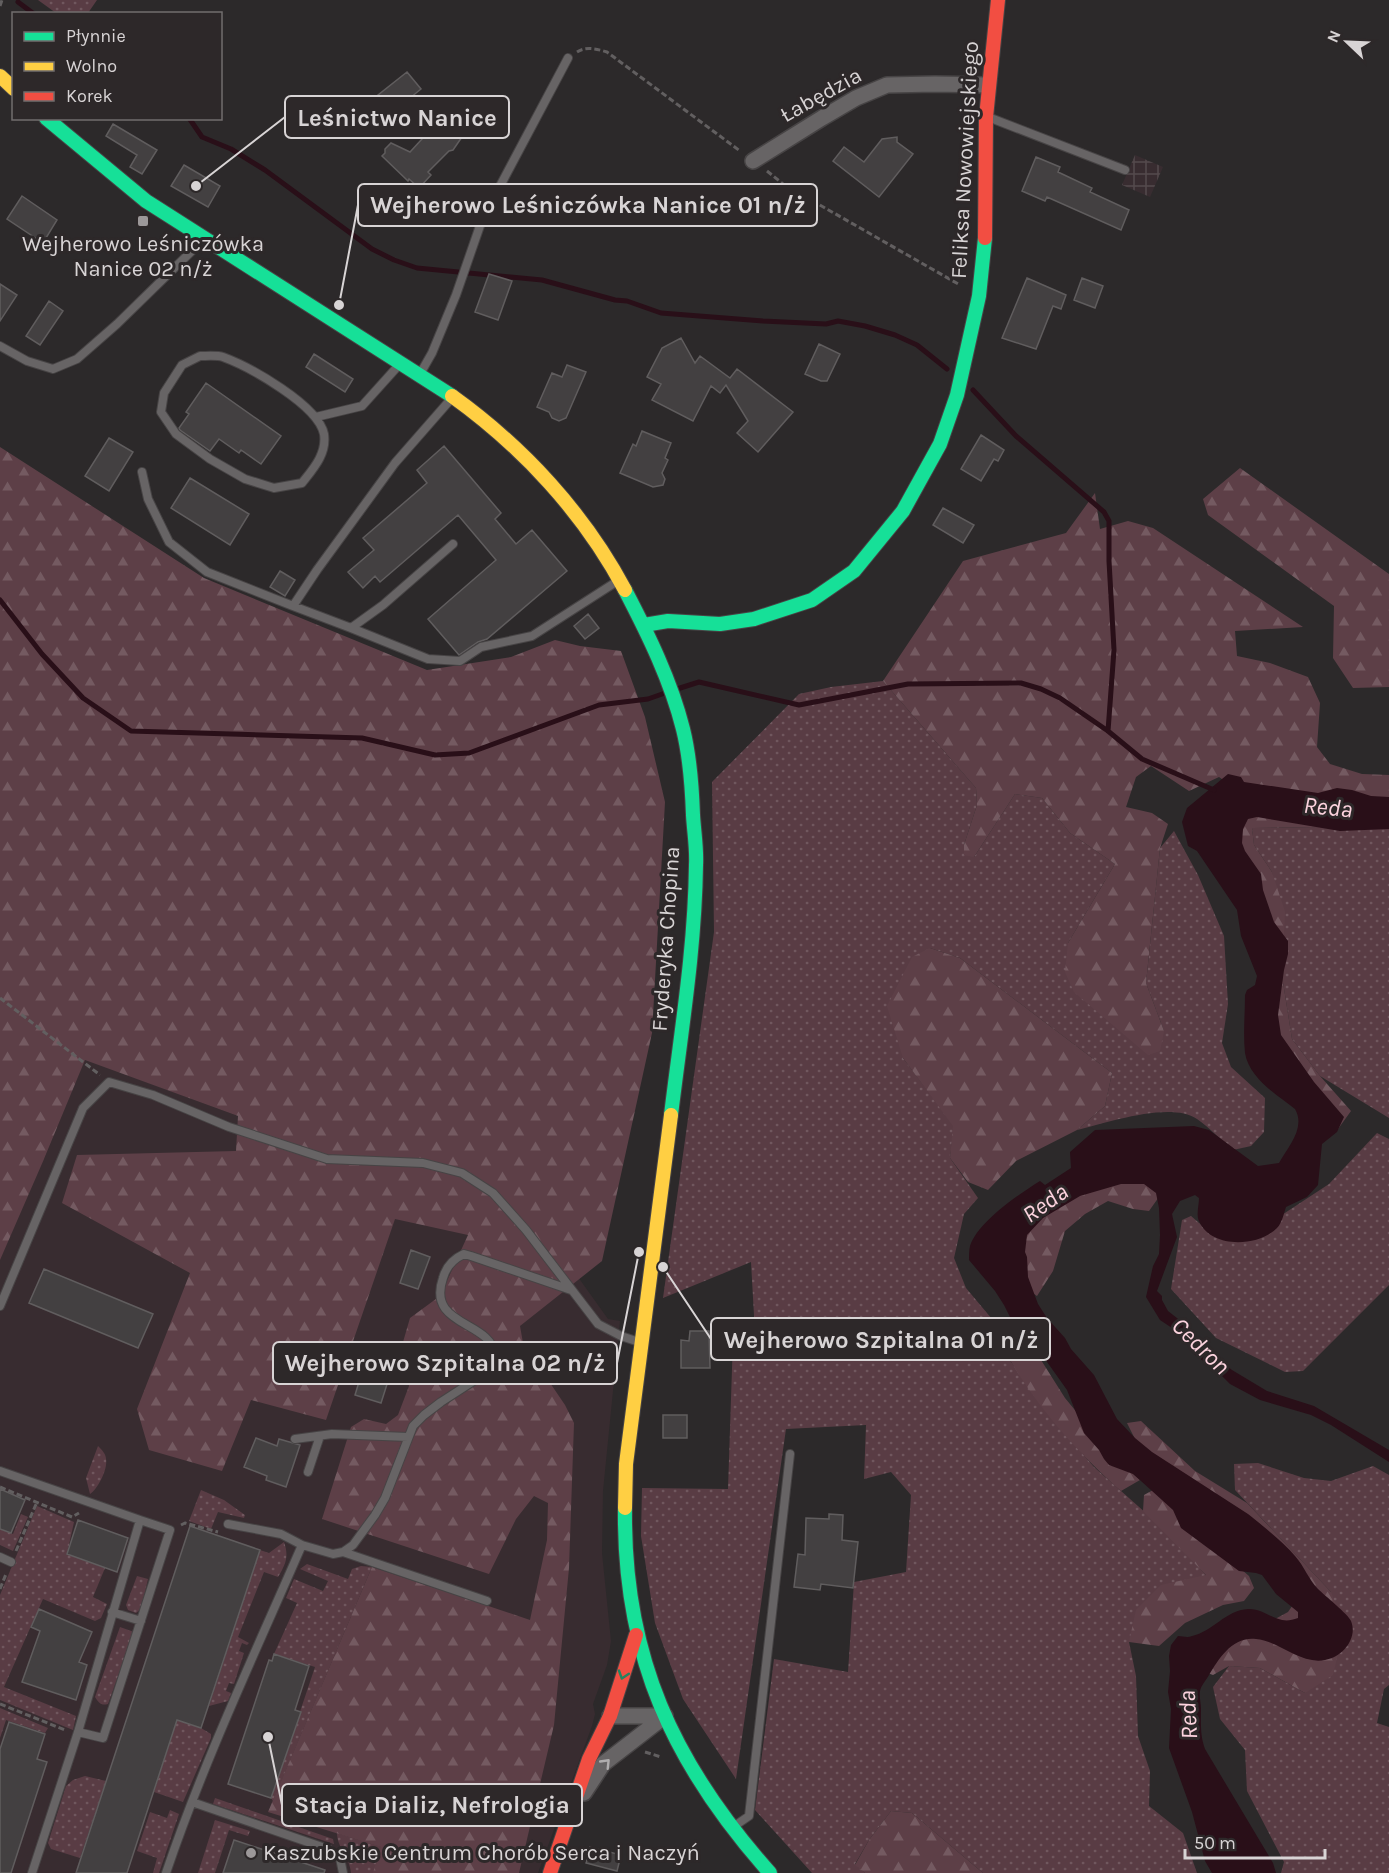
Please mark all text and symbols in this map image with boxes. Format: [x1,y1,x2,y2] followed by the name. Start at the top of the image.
[12,12,222,120] legend
[1317,12,1377,72] north arrow
[66,25,126,47] text: Płynnie
[1323,27,1345,45] text: N
[946,40,984,280] street label: Feliksa Nowowiejskiego
[66,55,117,77] text: Wolno
[776,62,866,128] street label: Łabędzia
[66,85,113,107] text: Korek
[285,96,509,138] callout: Leśnictwo Nanice
[297,104,497,132] text: Leśnictwo Nanice
[358,184,817,226] callout: Wejherowo Leśniczówka Nanice 01 n/ż
[370,191,806,219] text: Wejherowo Leśniczówka Nanice 01 n/ż
[136,214,150,228] marker: Wejherowo Leśniczówka Nanice 02 n/ż
[22,231,264,282] place label: Wejherowo Leśniczówka Nanice 02 n/ż
[1302,791,1354,823] water label: Reda
[647,846,685,1032] street label: Fryderyka Chopina
[1017,1177,1073,1229] water label: Reda
[1166,1312,1236,1380] water label: Cedron
[711,1318,1050,1360] callout: Wejherowo Szpitalna 01 n/ż
[724,1326,1038,1354] text: Wejherowo Szpitalna 01 n/ż
[273,1342,617,1384] callout: Wejherowo Szpitalna 02 n/ż
[285,1349,605,1377] text: Wejherowo Szpitalna 02 n/ż
[618,1669,631,1680] one-way arrow
[1173,1690,1203,1740] water label: Reda
[599,1759,610,1769] one-way arrow
[282,1784,582,1826] callout: Stacja Dializ, Nefrologia
[294,1791,570,1819] text: Stacja Dializ, Nefrologia
[1185,1822,1324,1860] scale bar
[1194,1832,1236,1854] text: 50 m
[263,1840,700,1866] place label: Kaszubskie Centrum Chorób Serca i Naczyń
[244,1846,258,1860] marker: Kaszubskie Centrum Chorób Serca i Naczyń

